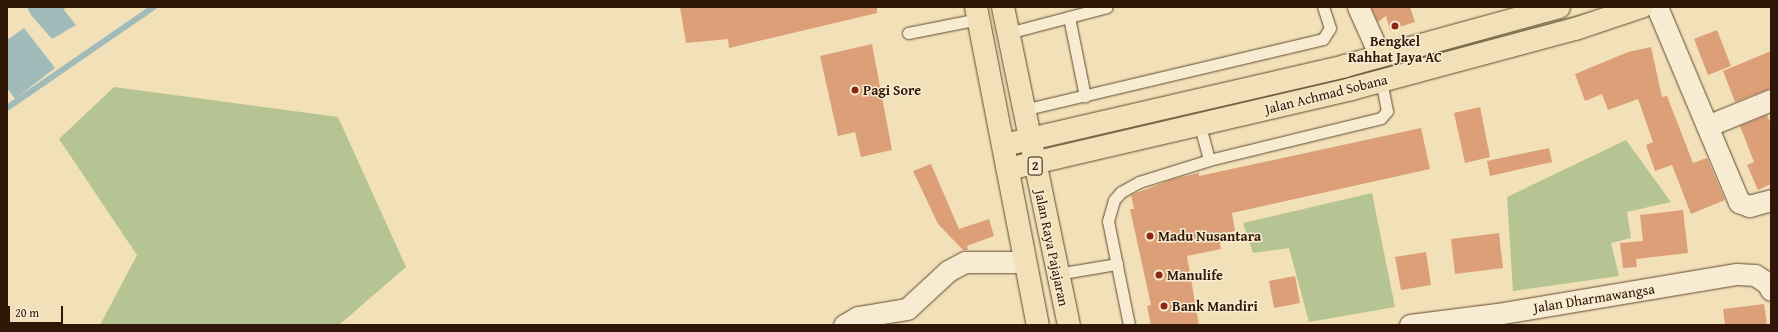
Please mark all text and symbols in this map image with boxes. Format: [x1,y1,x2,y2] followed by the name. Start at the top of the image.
[1390,21,1400,31] marker: Bengkel Rahhat Jaya AC
[1348,33,1442,66] place label: Bengkel Rahhat Jaya AC
[1263,71,1389,117] street label: Jalan Achmad Sobana
[863,82,921,98] place label: Pagi Sore
[850,85,860,95] marker: Pagi Sore
[1027,155,1043,177] road number: 2
[1031,188,1073,308] street label: Jalan Raya Pajajaran
[1158,228,1261,244] place label: Madu Nusantara
[1145,231,1155,241] marker: Madu Nusantara
[1167,267,1223,283] place label: Manulife
[1154,270,1164,280] marker: Manulife
[1532,280,1656,316] street label: Jalan Dharmawangsa
[10,298,65,324] scale bar
[1172,298,1258,314] place label: Bank Mandiri
[1159,301,1169,311] marker: Bank Mandiri
[15,304,39,321] text: 20 m

